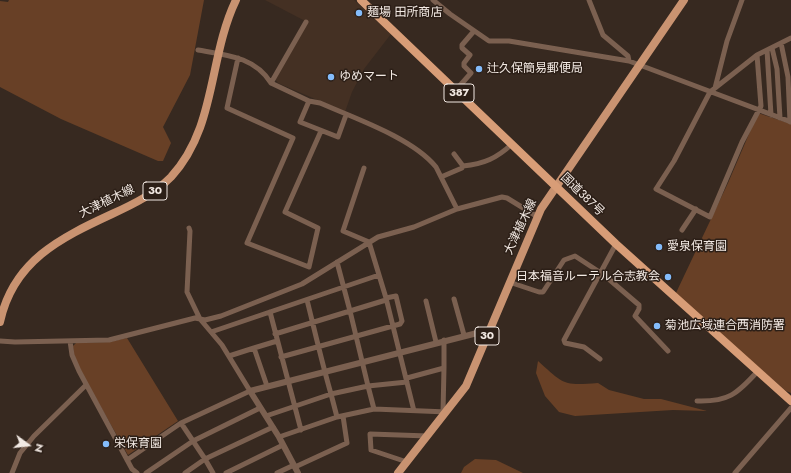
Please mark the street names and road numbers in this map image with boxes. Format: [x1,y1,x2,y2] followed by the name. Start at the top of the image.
[444,84,474,102] road number: 387
[557,171,607,219] street label: 国道387号
[77,182,137,222] street label: 大津植木線
[143,182,167,200] road number: 30
[502,197,540,257] street label: 大津植木線
[475,327,499,345] road number: 30

